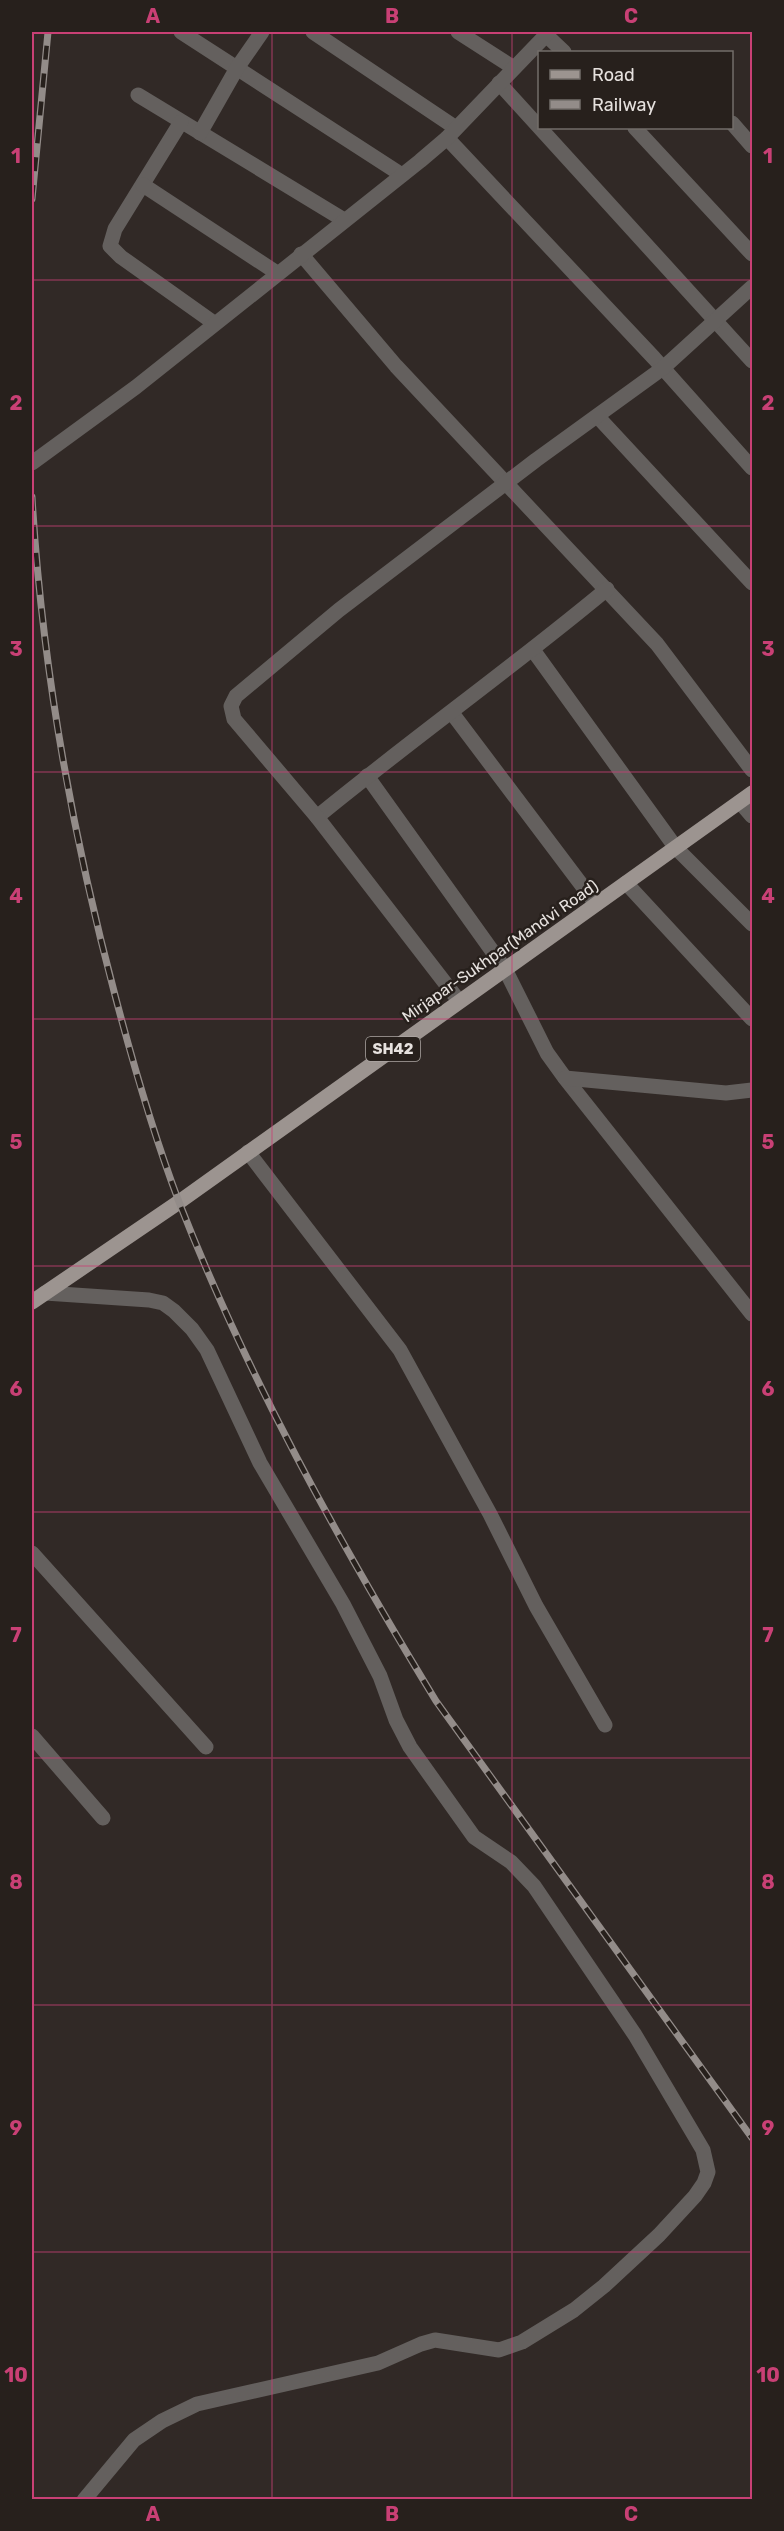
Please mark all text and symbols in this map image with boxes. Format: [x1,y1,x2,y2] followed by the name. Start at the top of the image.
[146,4,161,28] text: A
[385,4,399,28] text: B
[624,4,638,28] text: C
[538,51,733,129] legend
[592,64,635,86] text: Road
[592,94,656,116] text: Railway
[11,144,21,168] text: 1
[763,144,773,168] text: 1
[10,391,23,415] text: 2
[762,391,775,415] text: 2
[9,637,23,661] text: 3
[761,637,775,661] text: 3
[398,876,602,1026] street label: Mirjapar-Sukhpar(Mandvi Road)
[9,884,23,908] text: 4
[761,884,775,908] text: 4
[366,1037,420,1061] road number: SH42
[10,1130,23,1154] text: 5
[762,1130,775,1154] text: 5
[9,1377,23,1401] text: 6
[761,1377,775,1401] text: 6
[10,1623,22,1647] text: 7
[762,1623,774,1647] text: 7
[9,1870,23,1894] text: 8
[761,1870,775,1894] text: 8
[10,2116,23,2140] text: 9
[762,2116,775,2140] text: 9
[4,2363,28,2387] text: 10
[756,2363,780,2387] text: 10
[146,2502,161,2526] text: A
[385,2502,399,2526] text: B
[624,2502,638,2526] text: C

